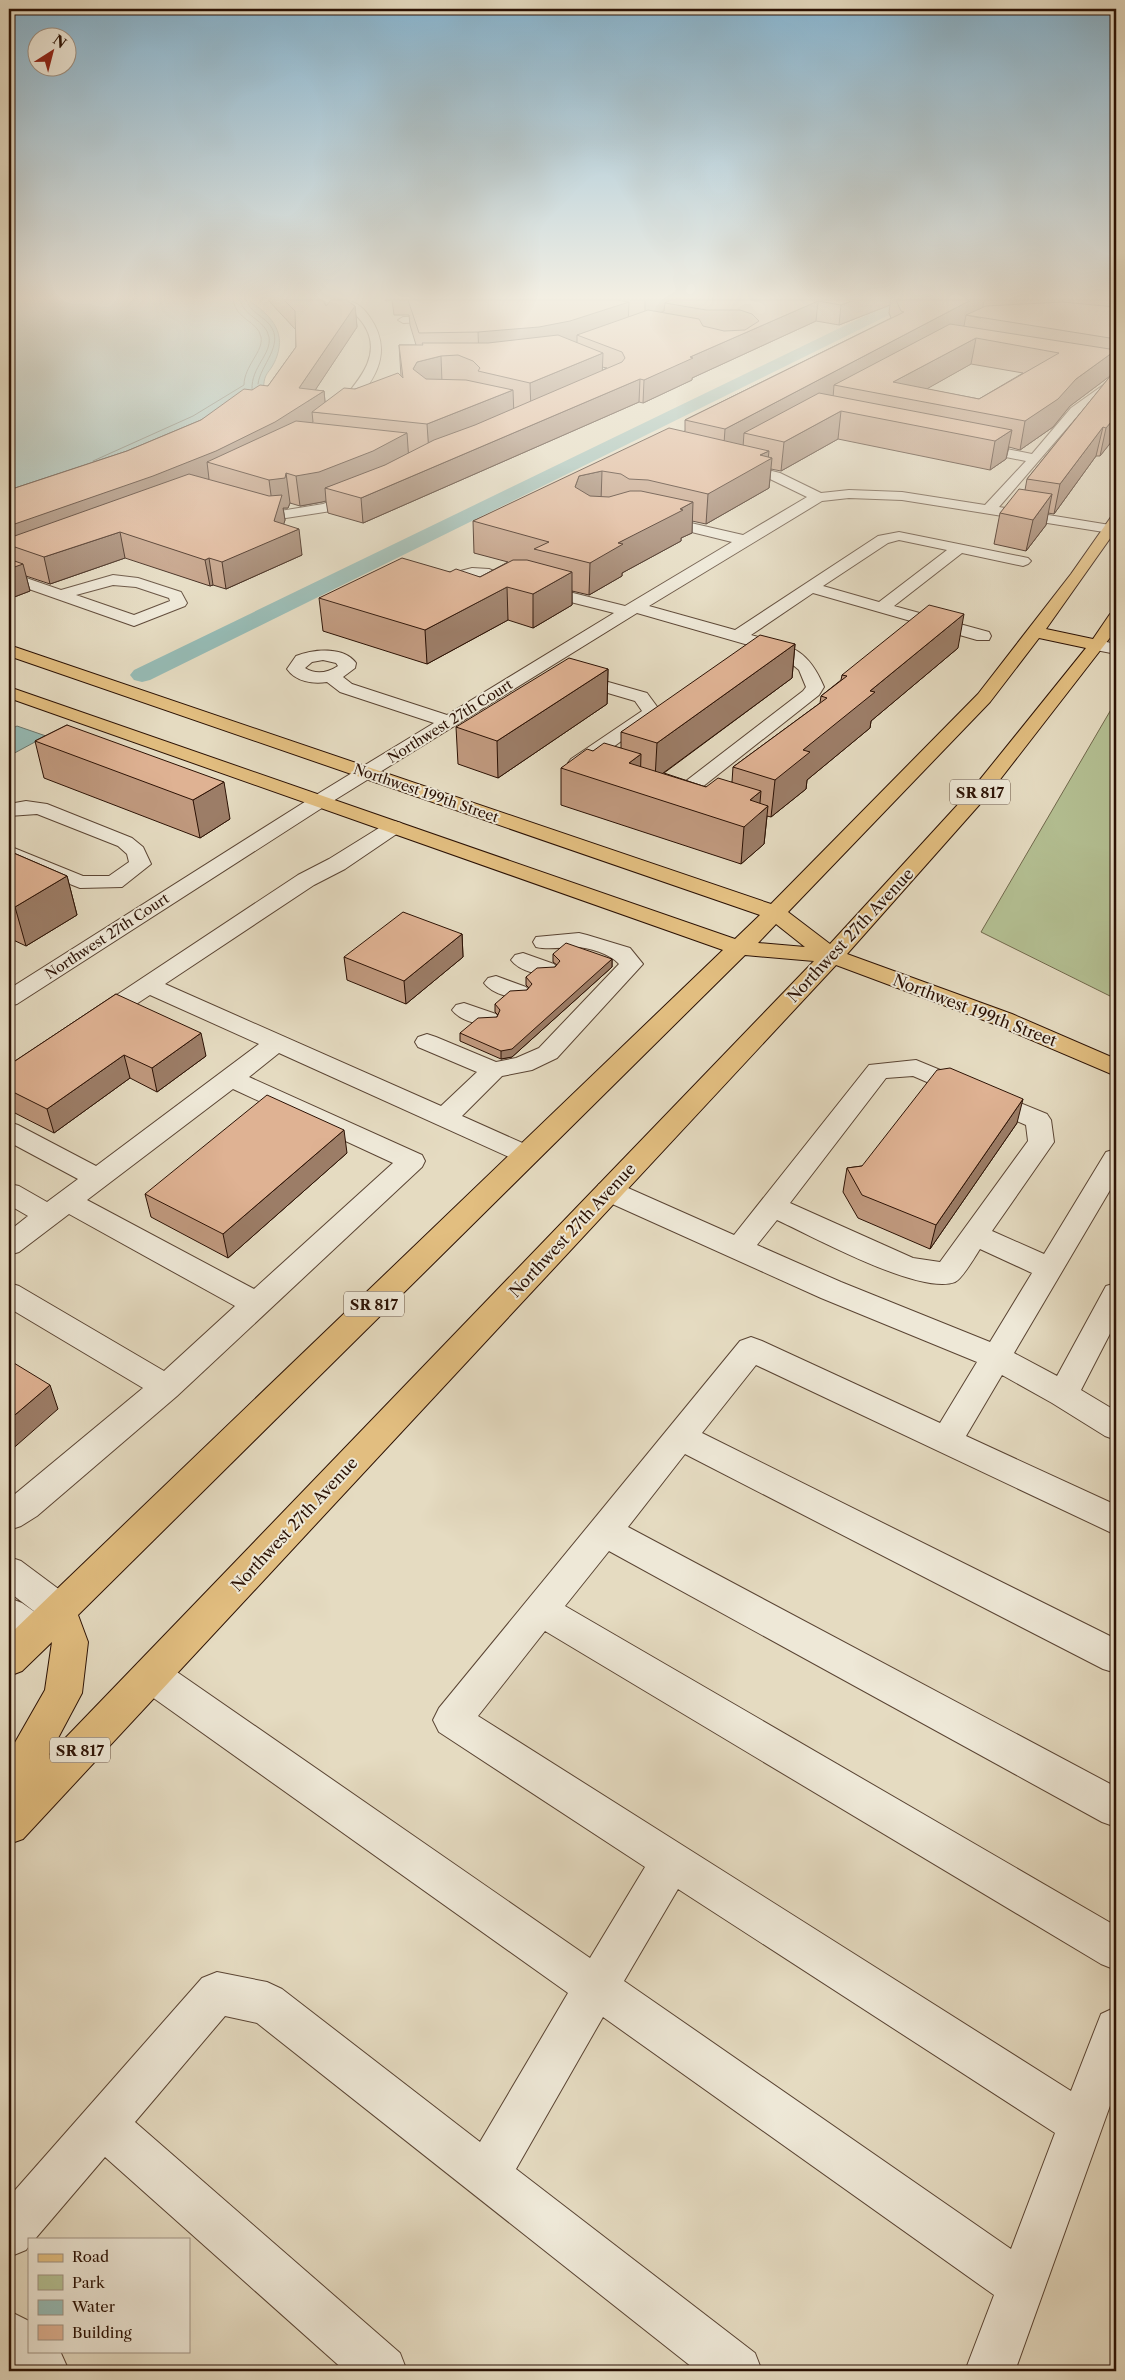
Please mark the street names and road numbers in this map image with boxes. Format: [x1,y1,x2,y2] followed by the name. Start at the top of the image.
[384,675,516,767] street label: Northwest 27th Court
[351,760,501,826] street label: Northwest 199th Street
[950,780,1010,804] road number: SR 817
[783,864,917,1006] street label: Northwest 27th Avenue
[42,889,172,983] street label: Northwest 27th Court
[890,969,1060,1051] street label: Northwest 199th Street
[505,1159,639,1301] street label: Northwest 27th Avenue
[344,1292,404,1316] road number: SR 817
[227,1453,361,1595] street label: Northwest 27th Avenue
[50,1738,110,1762] road number: SR 817

